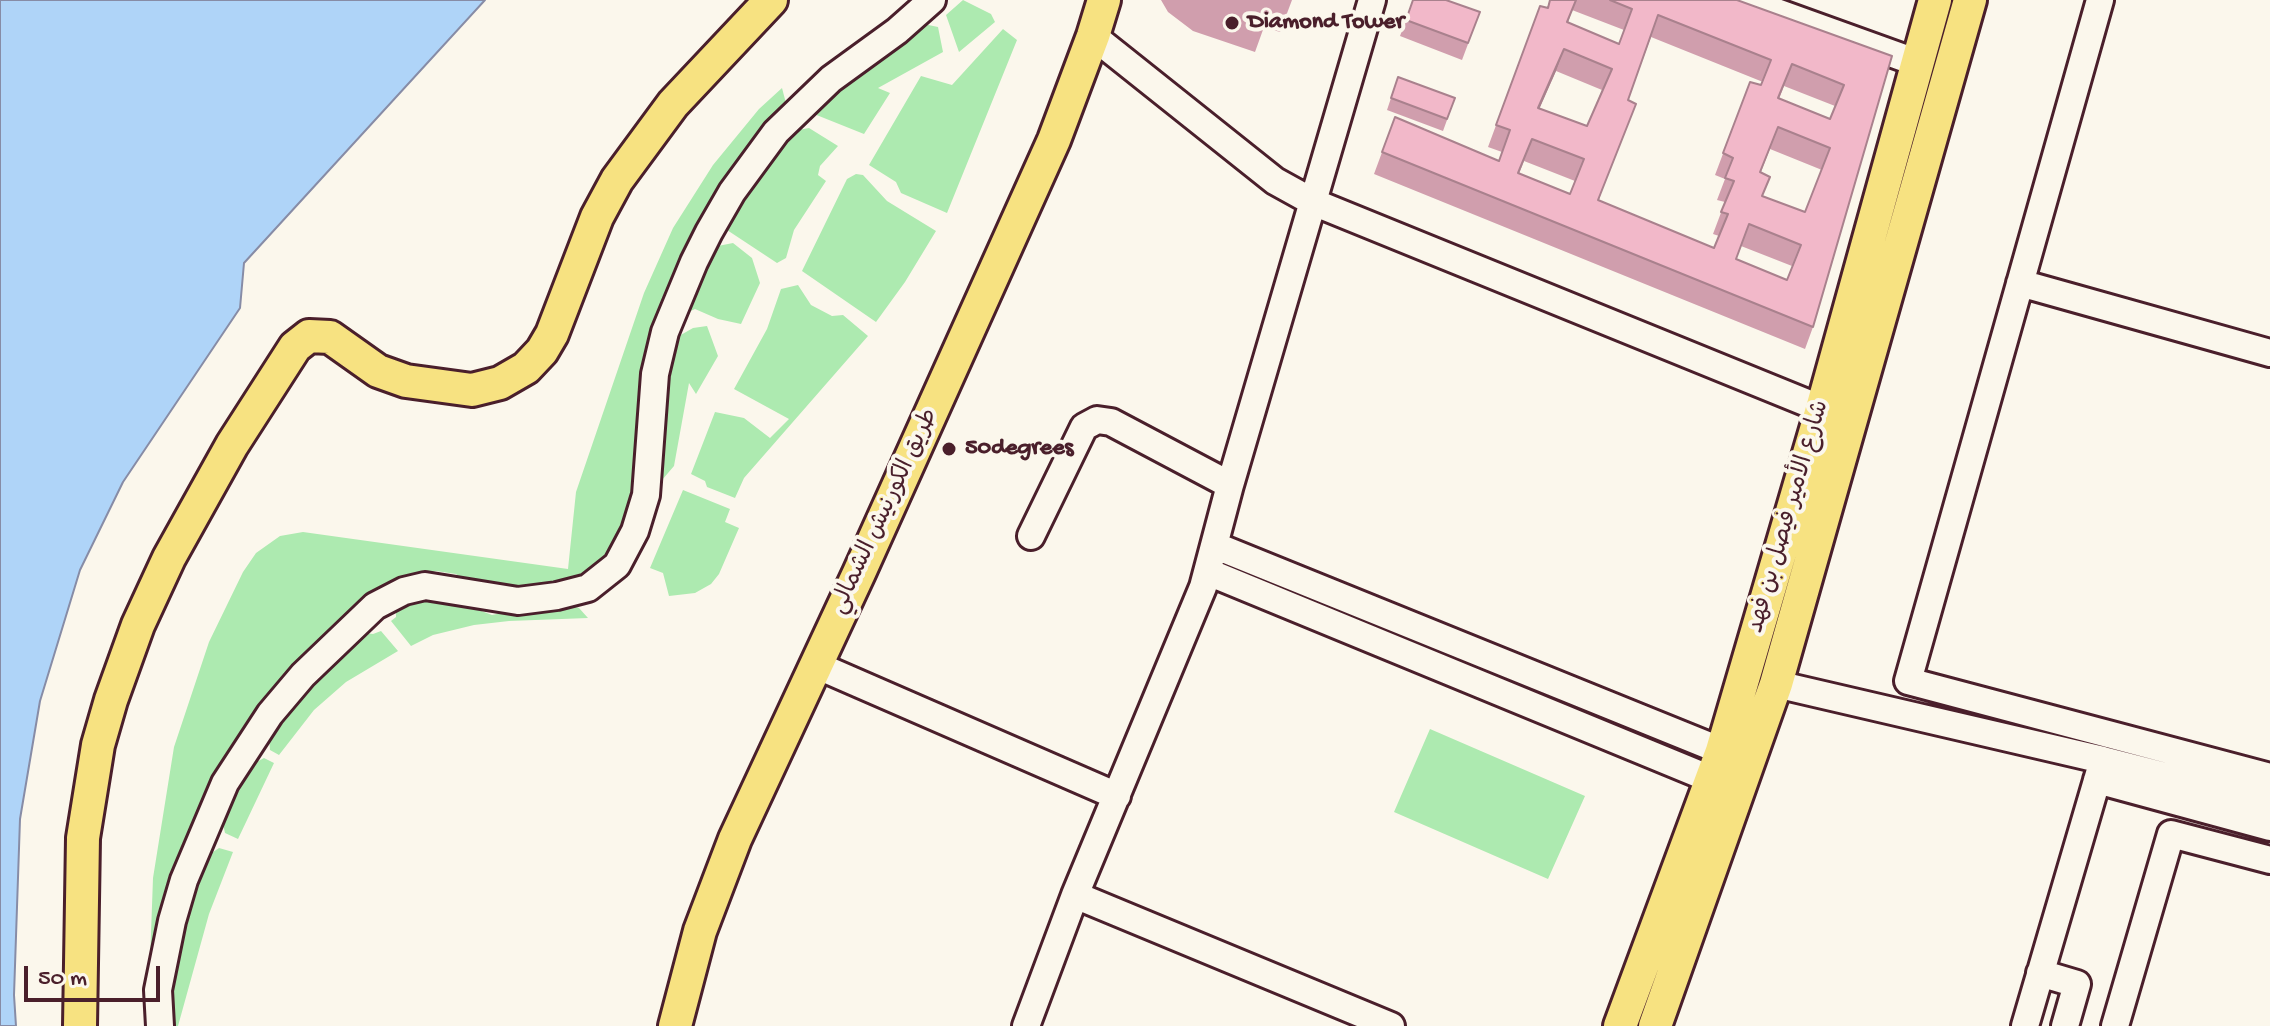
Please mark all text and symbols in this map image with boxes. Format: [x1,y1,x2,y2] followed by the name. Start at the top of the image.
[1248,9,1404,37] place label: Diamond Tower
[1223,14,1241,32] marker: Diamond Tower
[1743,397,1837,637] street label: شارع الأمير فيصل بن فهد
[826,405,946,619] street label: طريق الكورنيش الشمالي
[965,435,1073,463] place label: 50degrees
[940,440,958,458] marker: 50degrees
[28,950,164,1000] scale bar
[38,965,87,994] text: 50 m

